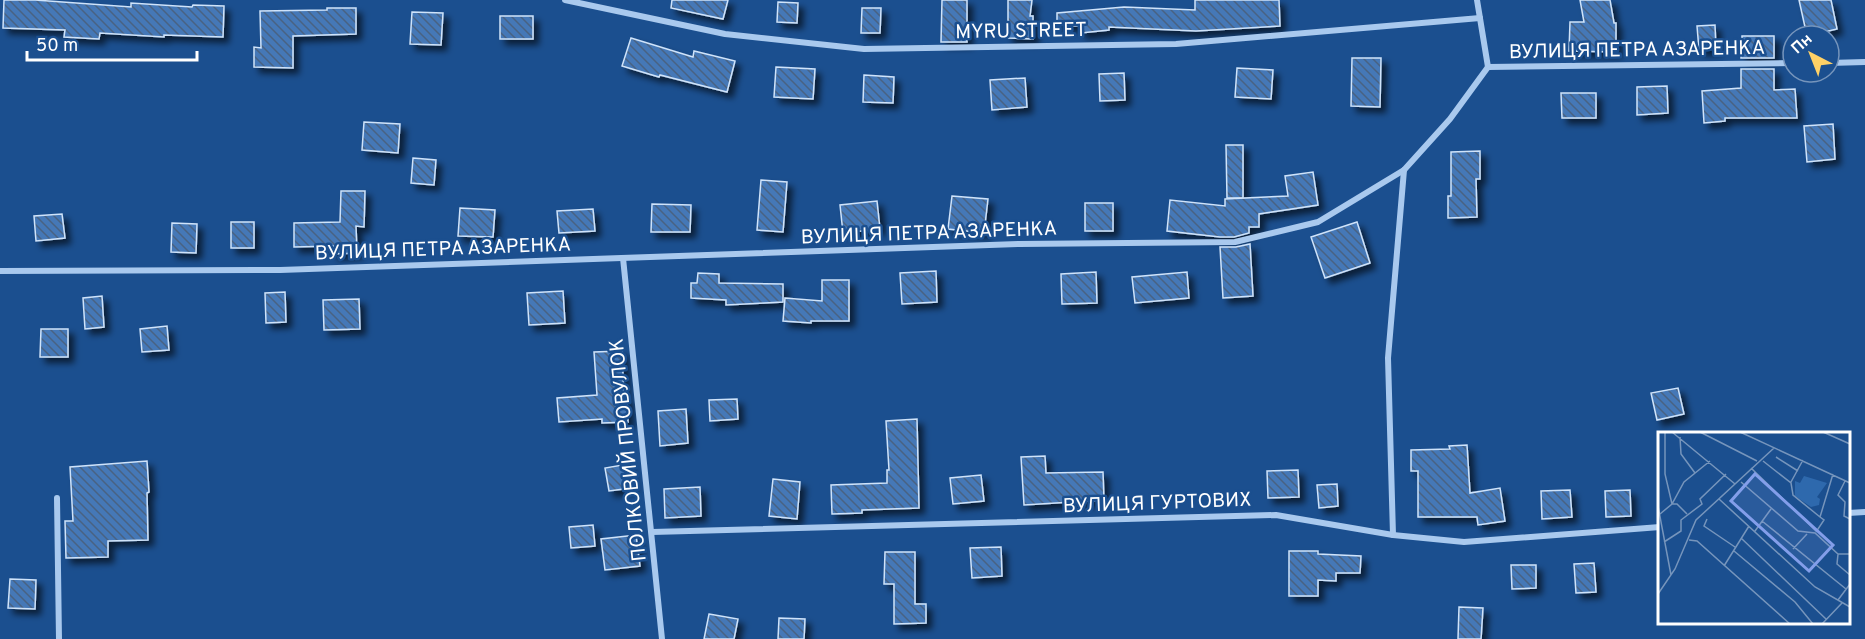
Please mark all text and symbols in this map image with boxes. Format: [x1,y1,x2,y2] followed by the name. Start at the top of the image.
[955,18,1087,46] street label: MYRU STREET
[27,24,196,62] scale bar
[1781,24,1841,84] north arrow
[1788,30,1817,59] text: Пн
[36,35,78,58] text: 50 m
[1509,36,1765,66] street label: ВУЛИЦЯ ПЕТРА АЗАРЕНКА
[800,217,1058,251] street label: ВУЛИЦЯ ПЕТРА АЗАРЕНКА
[314,233,572,267] street label: ВУЛИЦЯ ПЕТРА АЗАРЕНКА
[602,337,654,563] street label: ПОЛКОВИЙ ПРОВУЛОК
[1658,432,1850,624] inset map
[1062,488,1252,520] street label: ВУЛИЦЯ ГУРТОВИХ

